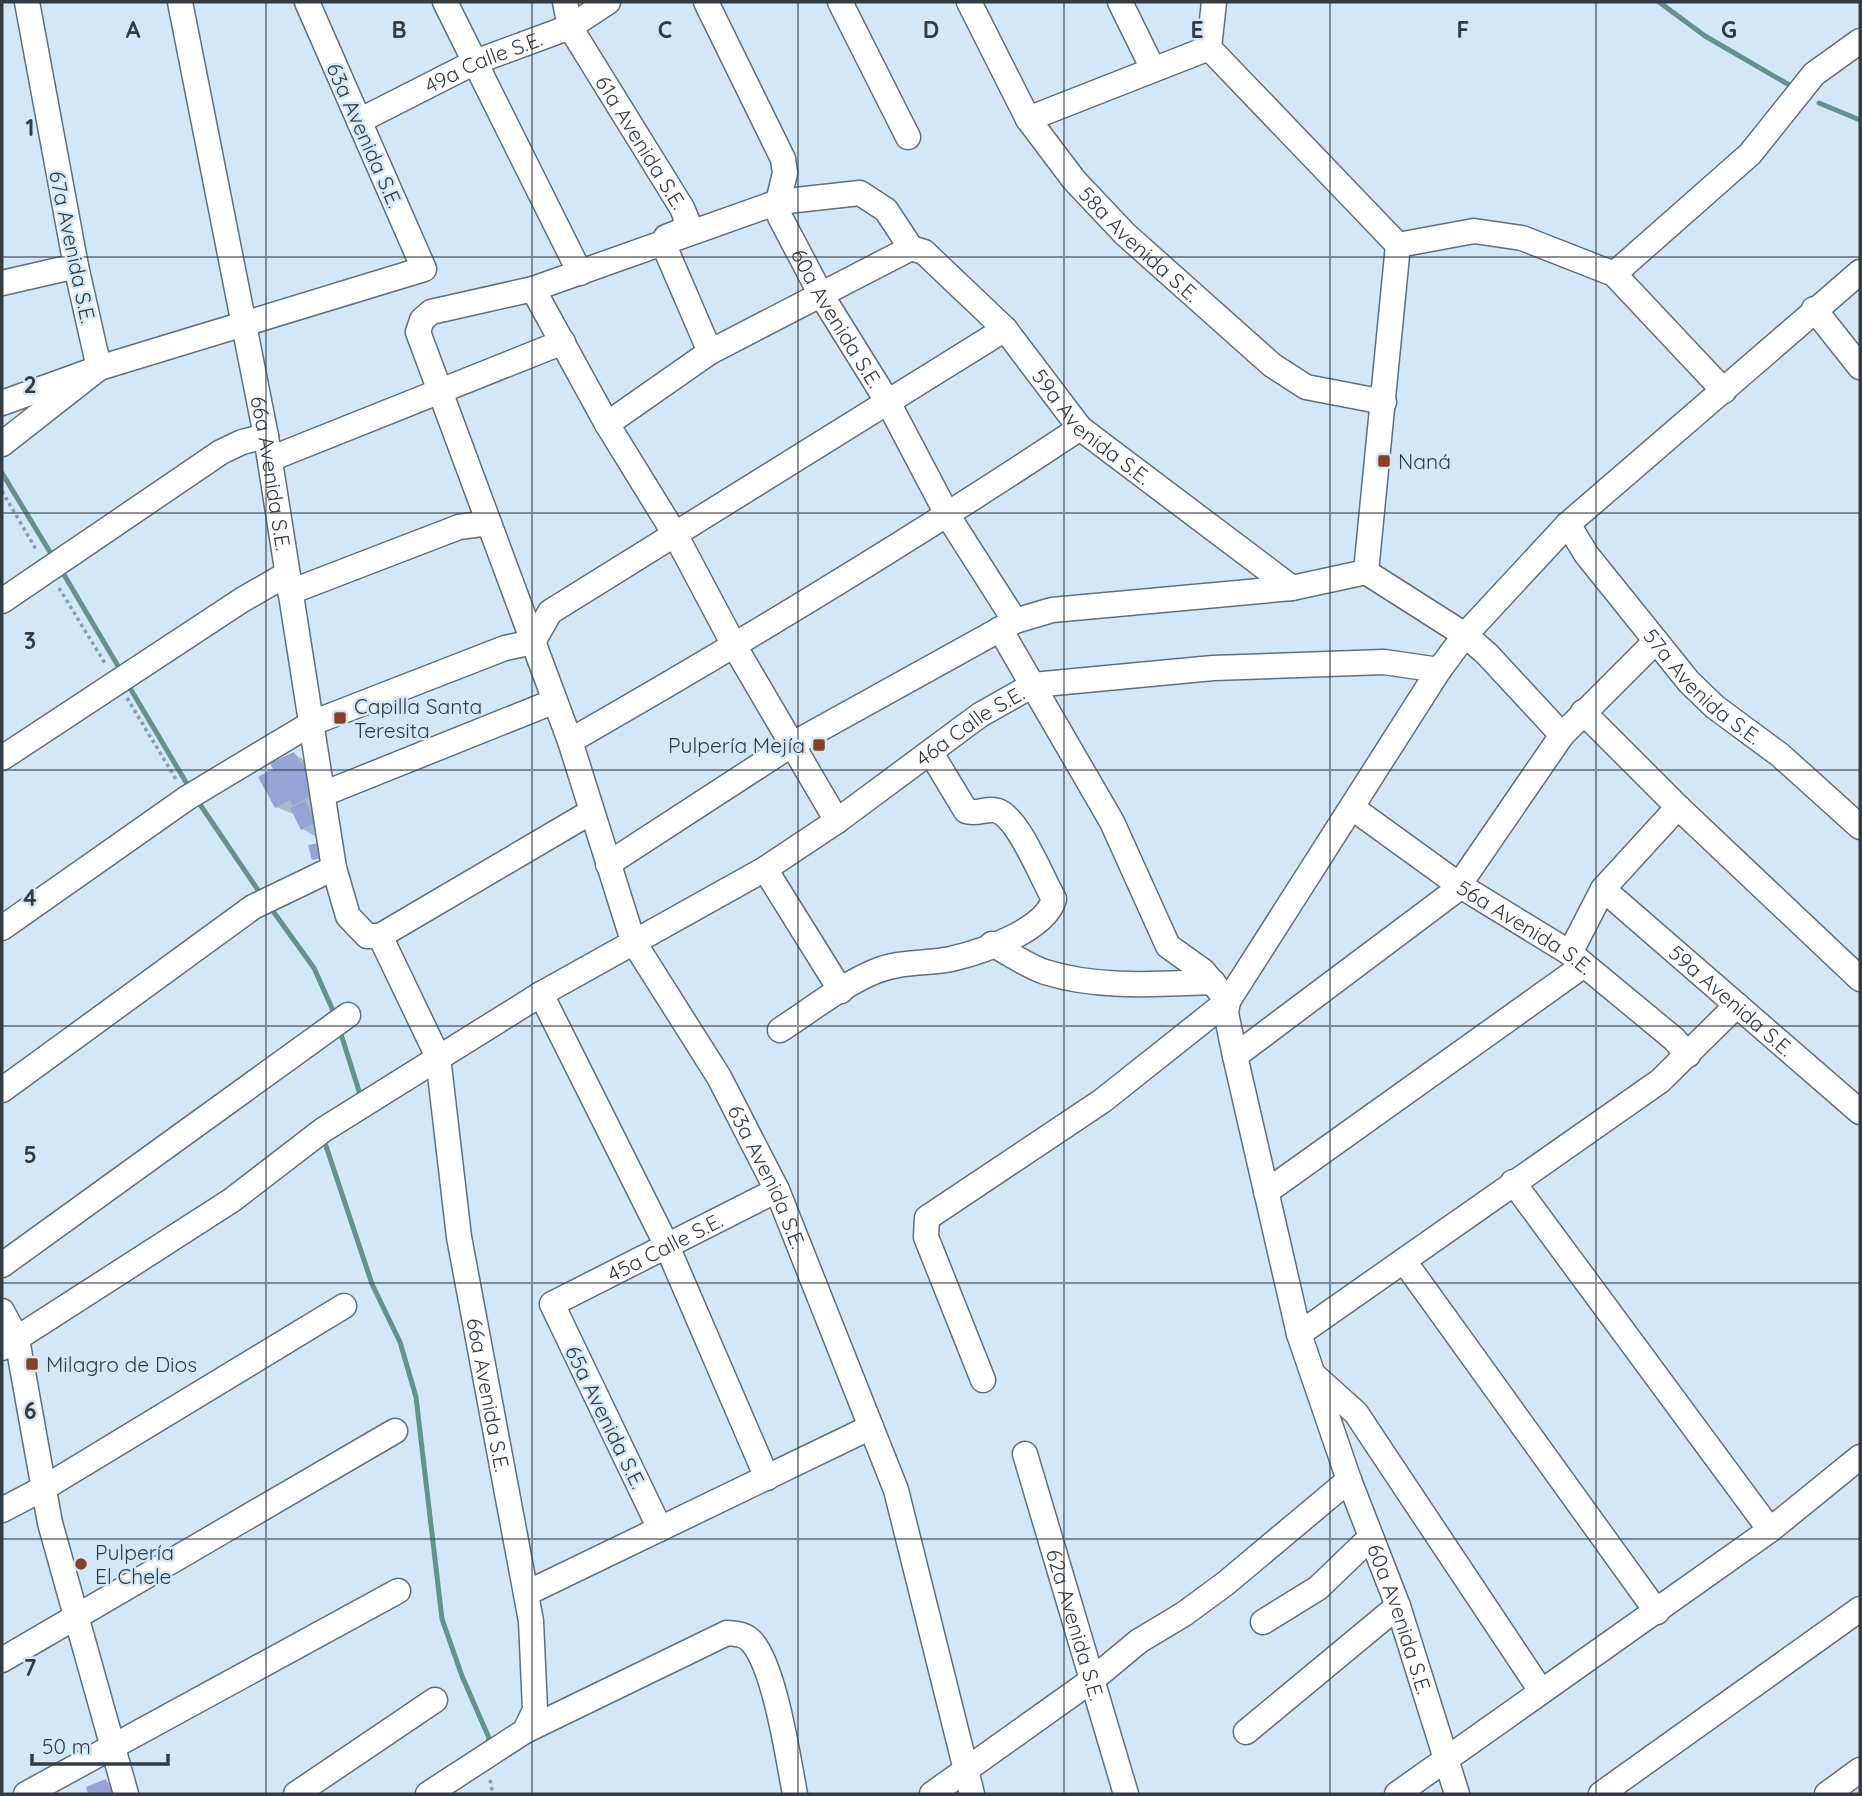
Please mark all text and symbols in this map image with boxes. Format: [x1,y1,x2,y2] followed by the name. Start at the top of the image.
[126,15,141,44] text: A
[391,15,407,44] text: B
[658,15,672,44] text: C
[923,15,939,44] text: D
[1190,15,1204,44] text: E
[1457,15,1469,44] text: F
[1721,15,1737,44] text: G
[420,25,546,99] street label: 49a Calle S.E.
[321,59,409,211] street label: 63a Avenida S.E.
[590,71,692,214] street label: 61a Avenida S.E.
[26,113,34,142] text: 1
[44,168,102,326] street label: 67a Avenida S.E.
[1074,181,1205,307] street label: 58a Avenida S.E.
[786,244,889,392] street label: 60a Avenida S.E.
[1027,364,1156,490] street label: 59a Avenida S.E.
[23,370,37,399] text: 2
[245,394,297,552] street label: 66a Avenida S.E.
[1398,448,1451,474] place label: Naná
[1376,453,1392,469] marker: Naná
[1638,623,1767,750] street label: 57a Avenida S.E.
[24,626,36,655] text: 3
[910,680,1029,771] street label: 46a Calle S.E.
[354,693,482,743] place label: Capilla Santa Teresita
[332,710,348,726] marker: Capilla Santa Teresita
[668,732,805,758] place label: Pulpería Mejía
[811,737,827,753] marker: Pulpería Mejía
[1452,874,1599,980] street label: 56a Avenida S.E.
[23,883,37,912] text: 4
[1664,939,1799,1062] street label: 59a Avenida S.E.
[722,1100,812,1252] street label: 63a Avenida S.E.
[23,1140,37,1169] text: 5
[603,1207,727,1287] street label: 45a Calle S.E.
[461,1316,516,1474] street label: 66a Avenida S.E.
[560,1341,652,1493] street label: 65a Avenida S.E.
[46,1351,197,1377] place label: Milagro de Dios
[24,1356,40,1372] marker: Milagro de Dios
[24,1396,36,1425] text: 6
[95,1539,174,1589] place label: Pulpería El Chele
[1362,1540,1438,1697] street label: 60a Avenida S.E.
[1041,1546,1110,1703] street label: 62a Avenida S.E.
[73,1556,89,1572] marker: Pulpería El Chele
[24,1653,37,1682] text: 7
[32,1722,168,1766] scale bar
[42,1733,91,1759] text: 50 m

